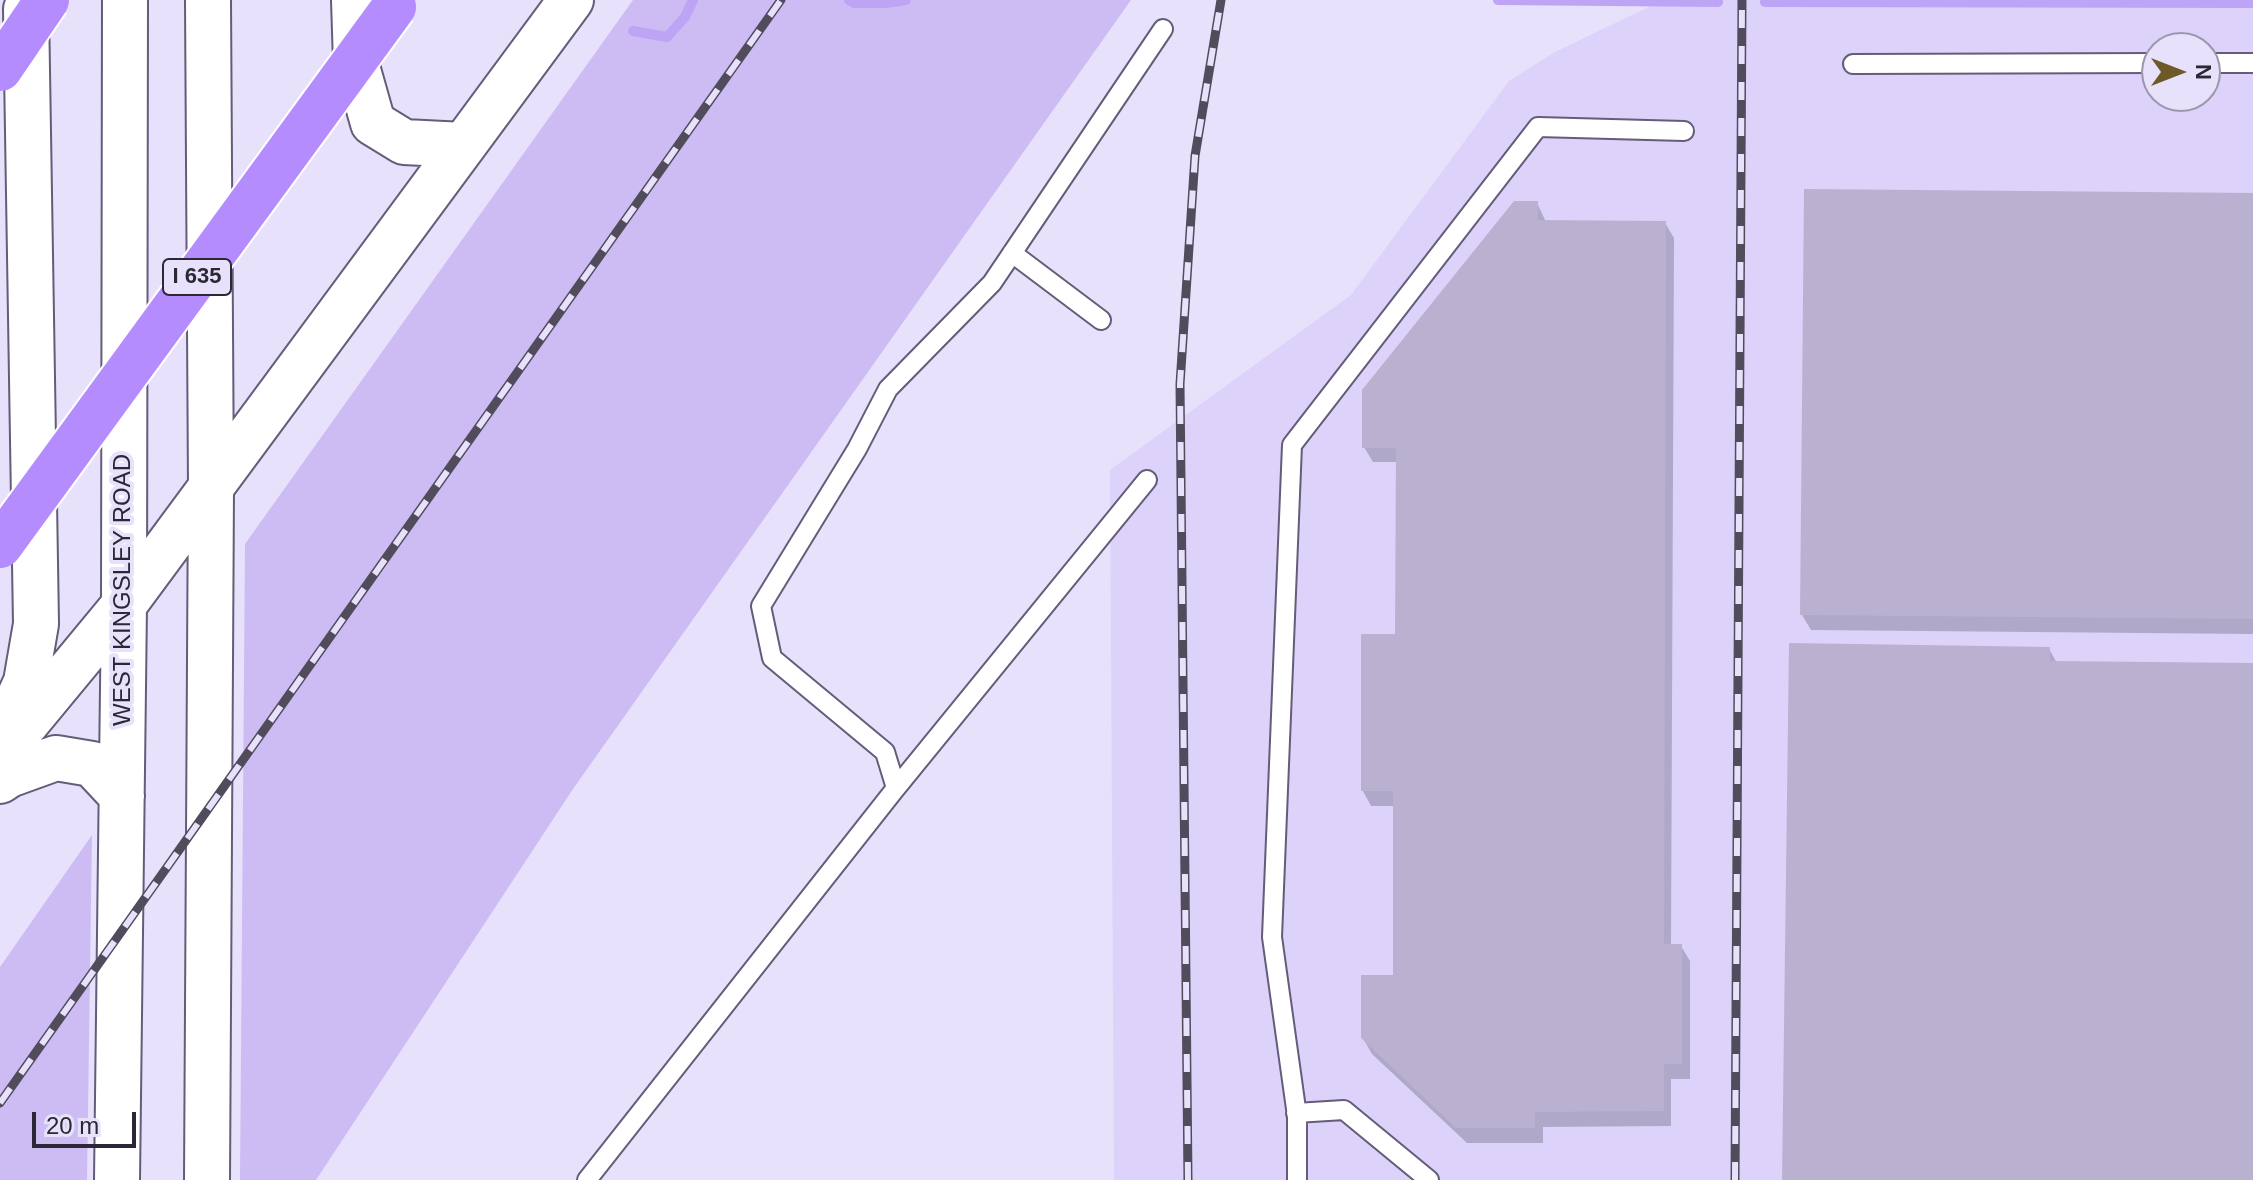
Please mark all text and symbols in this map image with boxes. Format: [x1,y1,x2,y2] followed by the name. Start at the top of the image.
[2141,32,2221,112] north arrow
[2191,64,2216,80] text: N
[163,259,231,295] road number: I 635
[109,454,137,726] street label: WEST KINGSLEY ROAD
[36,1096,140,1146] scale bar
[46,1112,99,1139] text: 20 m

